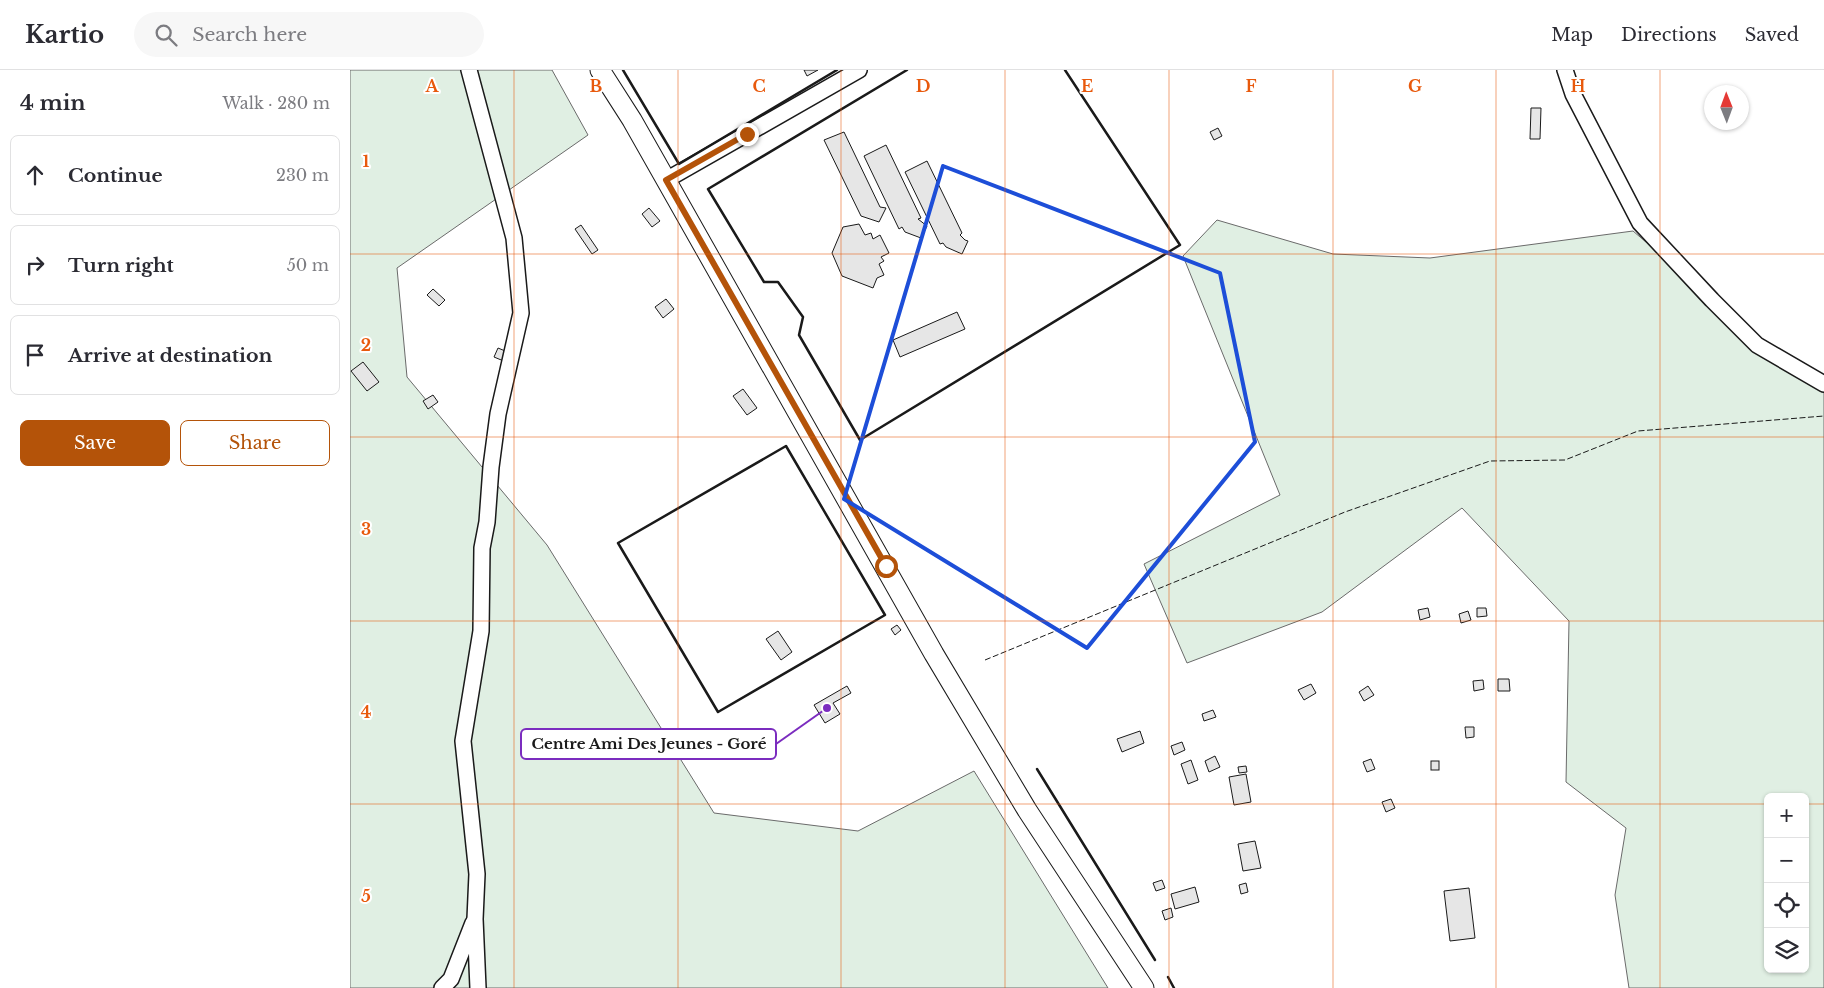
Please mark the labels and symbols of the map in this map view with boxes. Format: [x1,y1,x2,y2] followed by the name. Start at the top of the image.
[425,76,440,96] text: A
[590,76,603,96] text: B
[752,76,766,96] text: C
[916,76,930,96] text: D
[1081,76,1093,96] text: E
[1245,76,1257,96] text: F
[1408,76,1422,96] text: G
[1570,76,1586,96] text: H
[1704,85,1749,130] north arrow
[736,123,759,146] route end
[363,151,370,171] text: 1
[361,335,371,355] text: 2
[361,519,371,539] text: 3
[875,555,898,578] route start
[361,702,371,722] text: 4
[521,729,776,759] callout: Centre Ami Des Jeunes - Goré
[532,734,767,753] text: Centre Ami Des Jeunes - Goré
[361,886,371,906] text: 5

